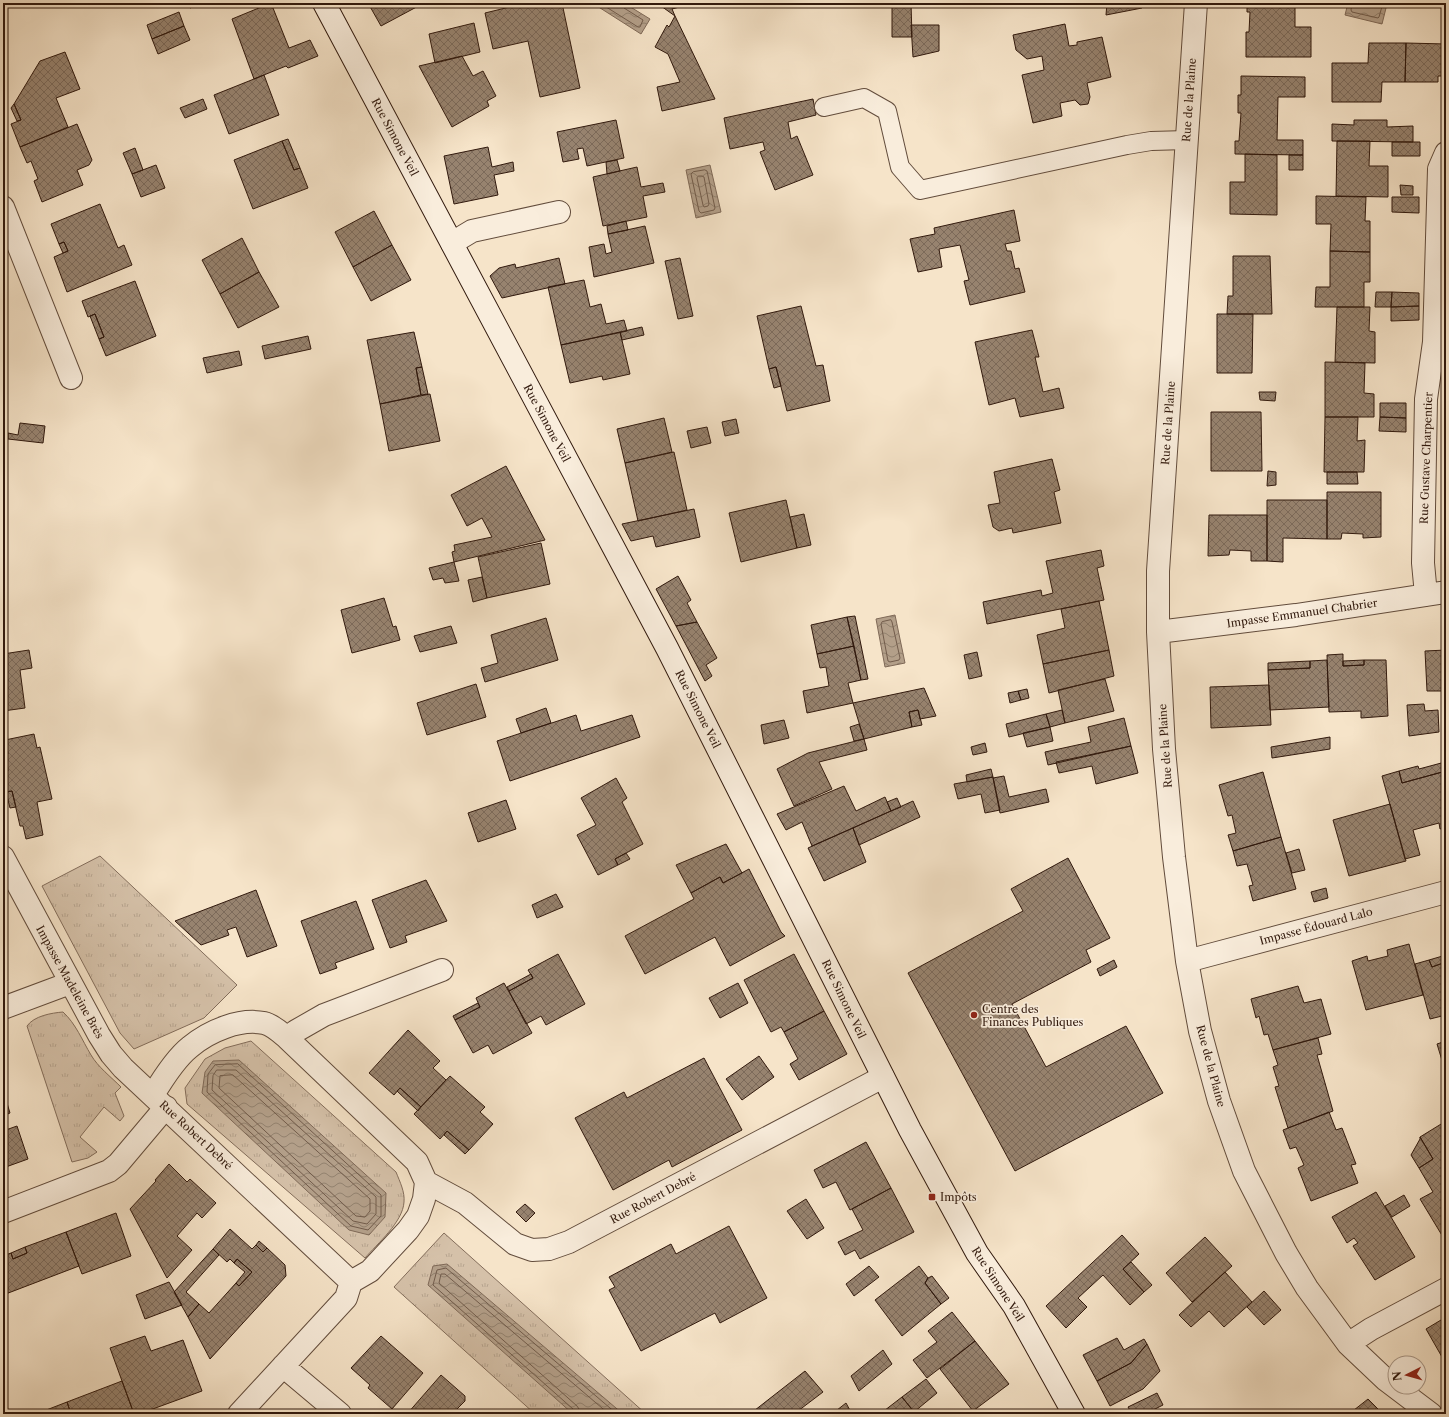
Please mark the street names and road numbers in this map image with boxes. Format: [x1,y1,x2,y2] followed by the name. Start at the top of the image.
[1179,57,1199,143] street label: Rue de la Plaine
[369,96,422,179] street label: Rue Simone Veil
[1158,380,1178,466] street label: Rue de la Plaine
[521,382,574,465] street label: Rue Simone Veil
[1417,391,1435,524] street label: Rue Gustave Charpentier
[1226,595,1379,631] street label: Impasse Emmanuel Chabrier
[672,667,724,751] street label: Rue Simone Veil
[1155,703,1175,789] street label: Rue de la Plaine
[1258,904,1374,948] street label: Impasse Édouard Lalo
[33,923,107,1041] street label: Impasse Madeleine Brès
[819,957,869,1041] street label: Rue Simone Veil
[1193,1023,1229,1109] street label: Rue de la Plaine
[156,1097,236,1173] street label: Rue Robert Debré
[608,1169,698,1227] street label: Rue Robert Debré
[969,1244,1028,1325] street label: Rue Simone Veil

